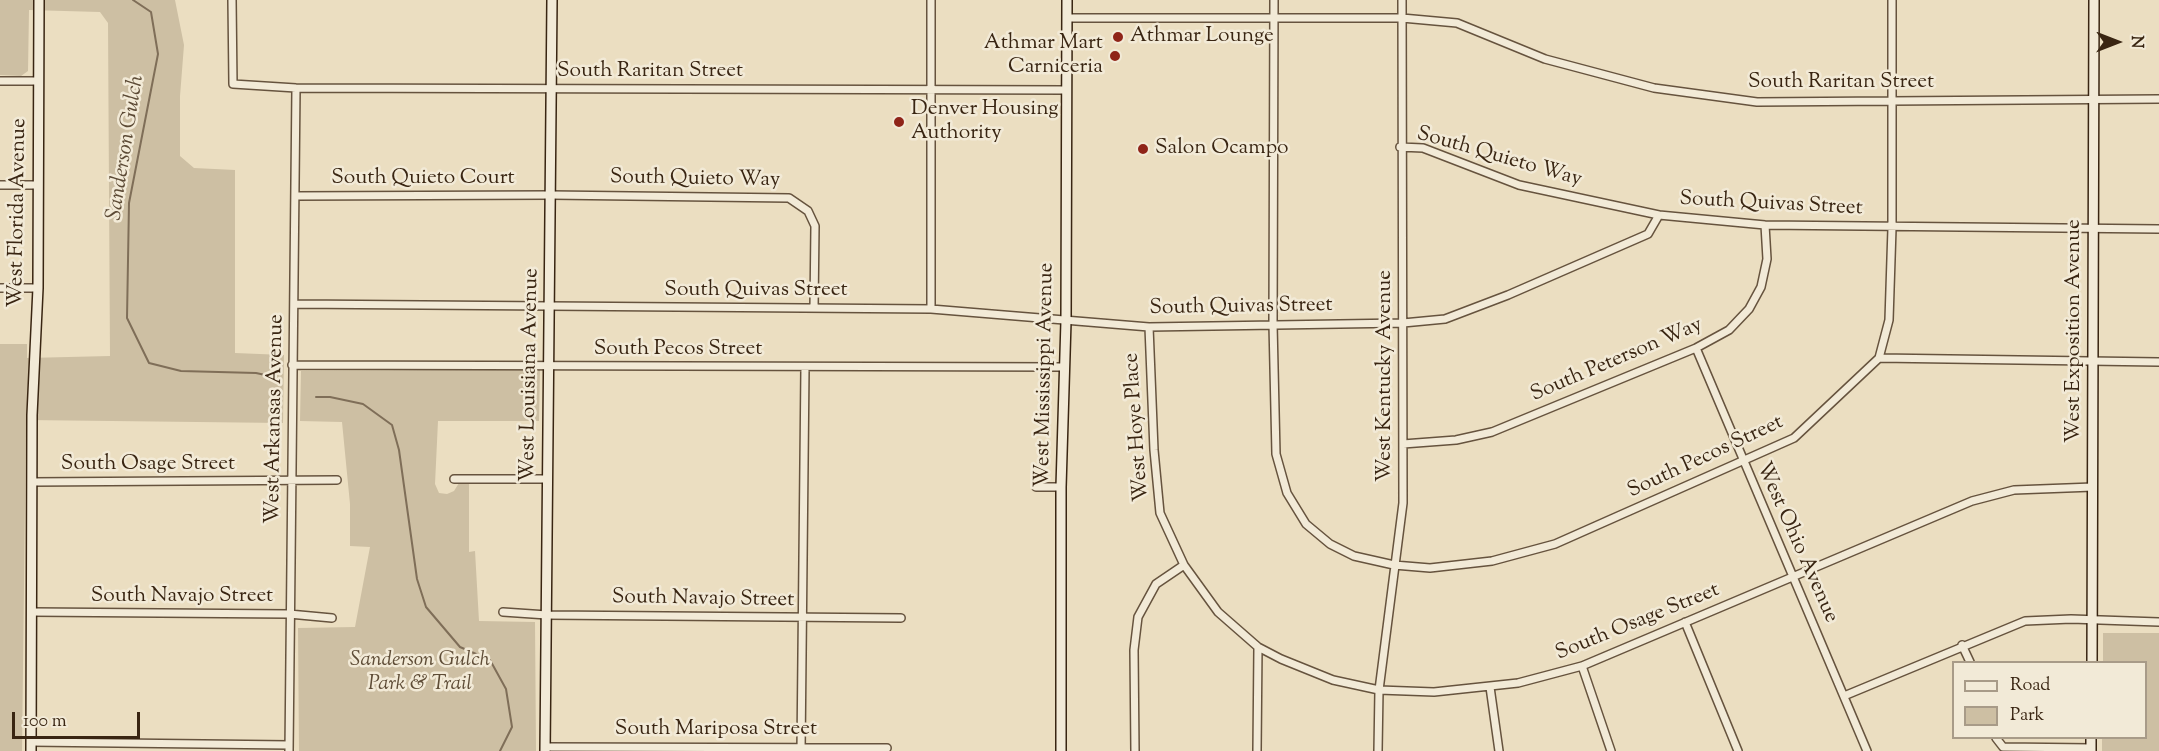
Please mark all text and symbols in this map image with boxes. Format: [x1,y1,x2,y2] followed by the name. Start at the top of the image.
[2087,12,2147,72] north arrow
[1130,24,1274,50] place label: Athmar Lounge
[1111,30,1125,44] marker: Athmar Lounge
[984,31,1103,81] place label: Athmar Mart Carniceria
[2124,36,2147,48] text: N
[1108,49,1122,63] marker: Athmar Mart Carniceria
[557,59,743,85] street label: South Raritan Street
[1748,70,1934,96] street label: South Raritan Street
[102,74,152,222] water label: Sanderson Gulch
[911,97,1059,147] place label: Denver Housing Authority
[892,115,906,129] marker: Denver Housing Authority
[5,118,33,308] street label: West Florida Avenue
[1414,122,1584,194] street label: South Quieto Way
[1155,136,1289,162] place label: Salon Ocampo
[1136,142,1150,156] marker: Salon Ocampo
[331,166,515,192] street label: South Quieto Court
[610,166,780,194] street label: South Quieto Way
[1679,188,1863,222] street label: South Quivas Street
[2062,219,2088,443] street label: West Exposition Avenue
[1031,262,1061,488] street label: West Mississippi Avenue
[517,268,545,482] street label: West Louisiana Avenue
[1373,270,1399,482] street label: West Kentucky Avenue
[664,278,848,304] street label: South Quivas Street
[1149,294,1333,322] street label: South Quivas Street
[1527,313,1707,409] street label: South Peterson Way
[262,314,290,524] street label: West Arkansas Avenue
[594,337,762,363] street label: South Pecos Street
[1120,352,1156,502] street label: West Hoye Place
[1624,411,1788,505] street label: South Pecos Street
[61,452,235,478] street label: South Osage Street
[1749,459,1843,627] street label: West Ohio Avenue
[1552,579,1724,667] street label: South Osage Street
[91,584,273,610] street label: South Navajo Street
[612,586,794,614] street label: South Navajo Street
[350,648,490,698] park label: Sanderson Gulch Park & Trail
[1952,661,2147,739] legend
[2010,673,2050,699] text: Road
[15,700,142,738] scale bar
[2010,703,2044,729] text: Park
[23,709,67,735] text: 100 m
[615,717,817,743] street label: South Mariposa Street

